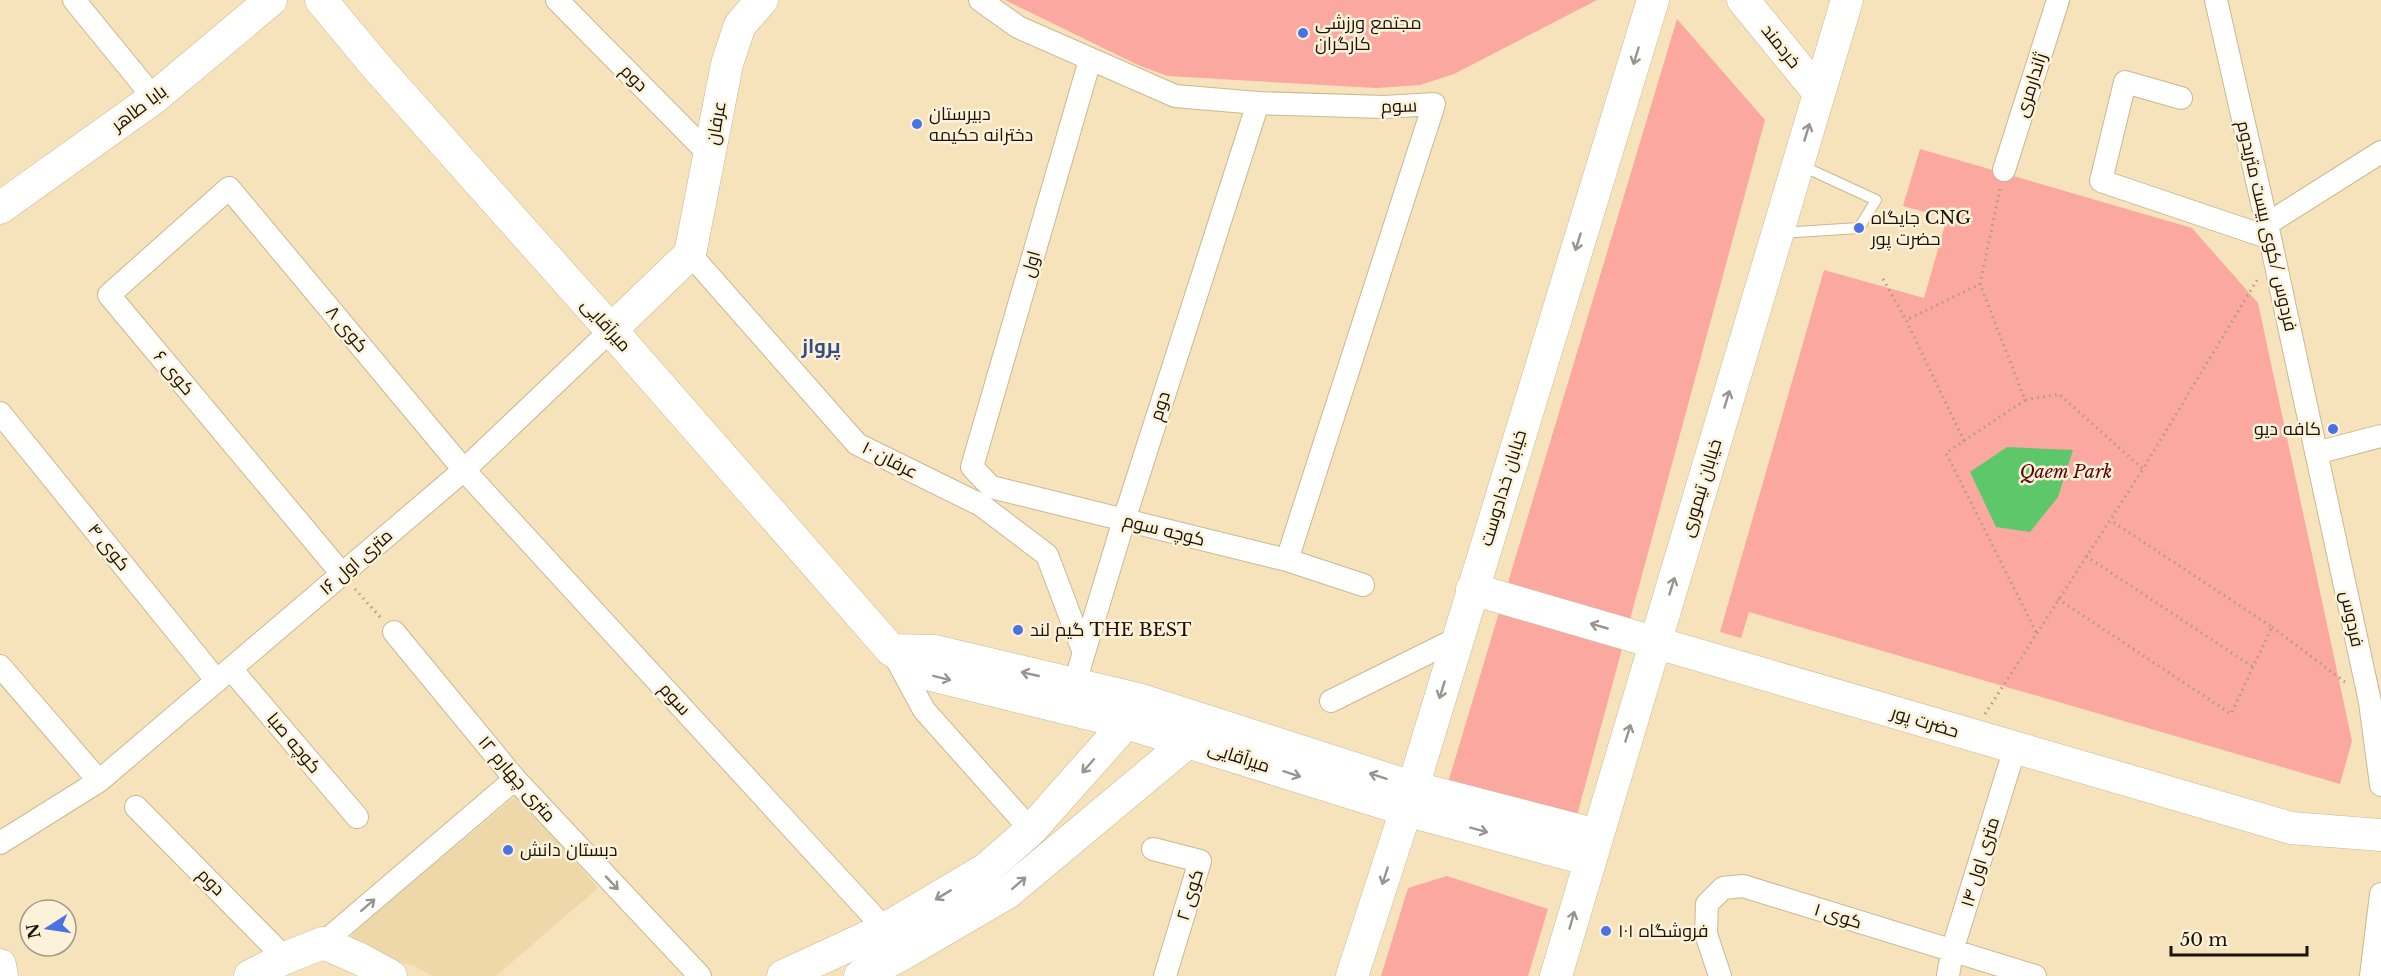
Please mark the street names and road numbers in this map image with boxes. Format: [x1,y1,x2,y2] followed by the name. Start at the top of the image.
[1757,19,1805,73] street label: خردمند
[2010,50,2052,120] street label: ژاندارمری
[615,60,652,97] street label: دوم
[106,80,171,137] street label: بابا طاهر
[1380,94,1418,119] street label: سوم
[701,99,731,147] street label: عرفان
[2231,119,2302,334] street label: فردوس /کوی بیست متریدوم
[1017,248,1045,280] street label: اول
[576,294,636,356] street label: میرآقایی
[321,301,373,357] street label: کوی ۸
[149,346,199,400] street label: کوی ۶
[1145,388,1176,424] street label: دوم
[1475,427,1531,549] street label: خیابان خدادوست
[1676,436,1726,540] street label: خیابان تیموری
[858,437,922,483] street label: عرفان ۱۰
[1120,509,1207,552] street label: کوچه سوم
[83,519,135,575] street label: کوی ۴
[315,524,397,600] street label: ۱۶ متری اول
[2335,589,2369,649] street label: فردوس
[654,678,695,721] street label: سوم
[1887,701,1961,744] street label: حضرت پور
[261,708,326,779] street label: کوچه صبا
[473,731,560,827] street label: ۱۲ متری چهارم
[1205,737,1273,777] street label: میرآقایی
[1956,814,2004,910] street label: ۱۴ متری اول
[192,864,229,901] street label: دوم
[1172,867,1208,923] street label: کوی ۲
[1812,898,1864,934] street label: کوی ۱

